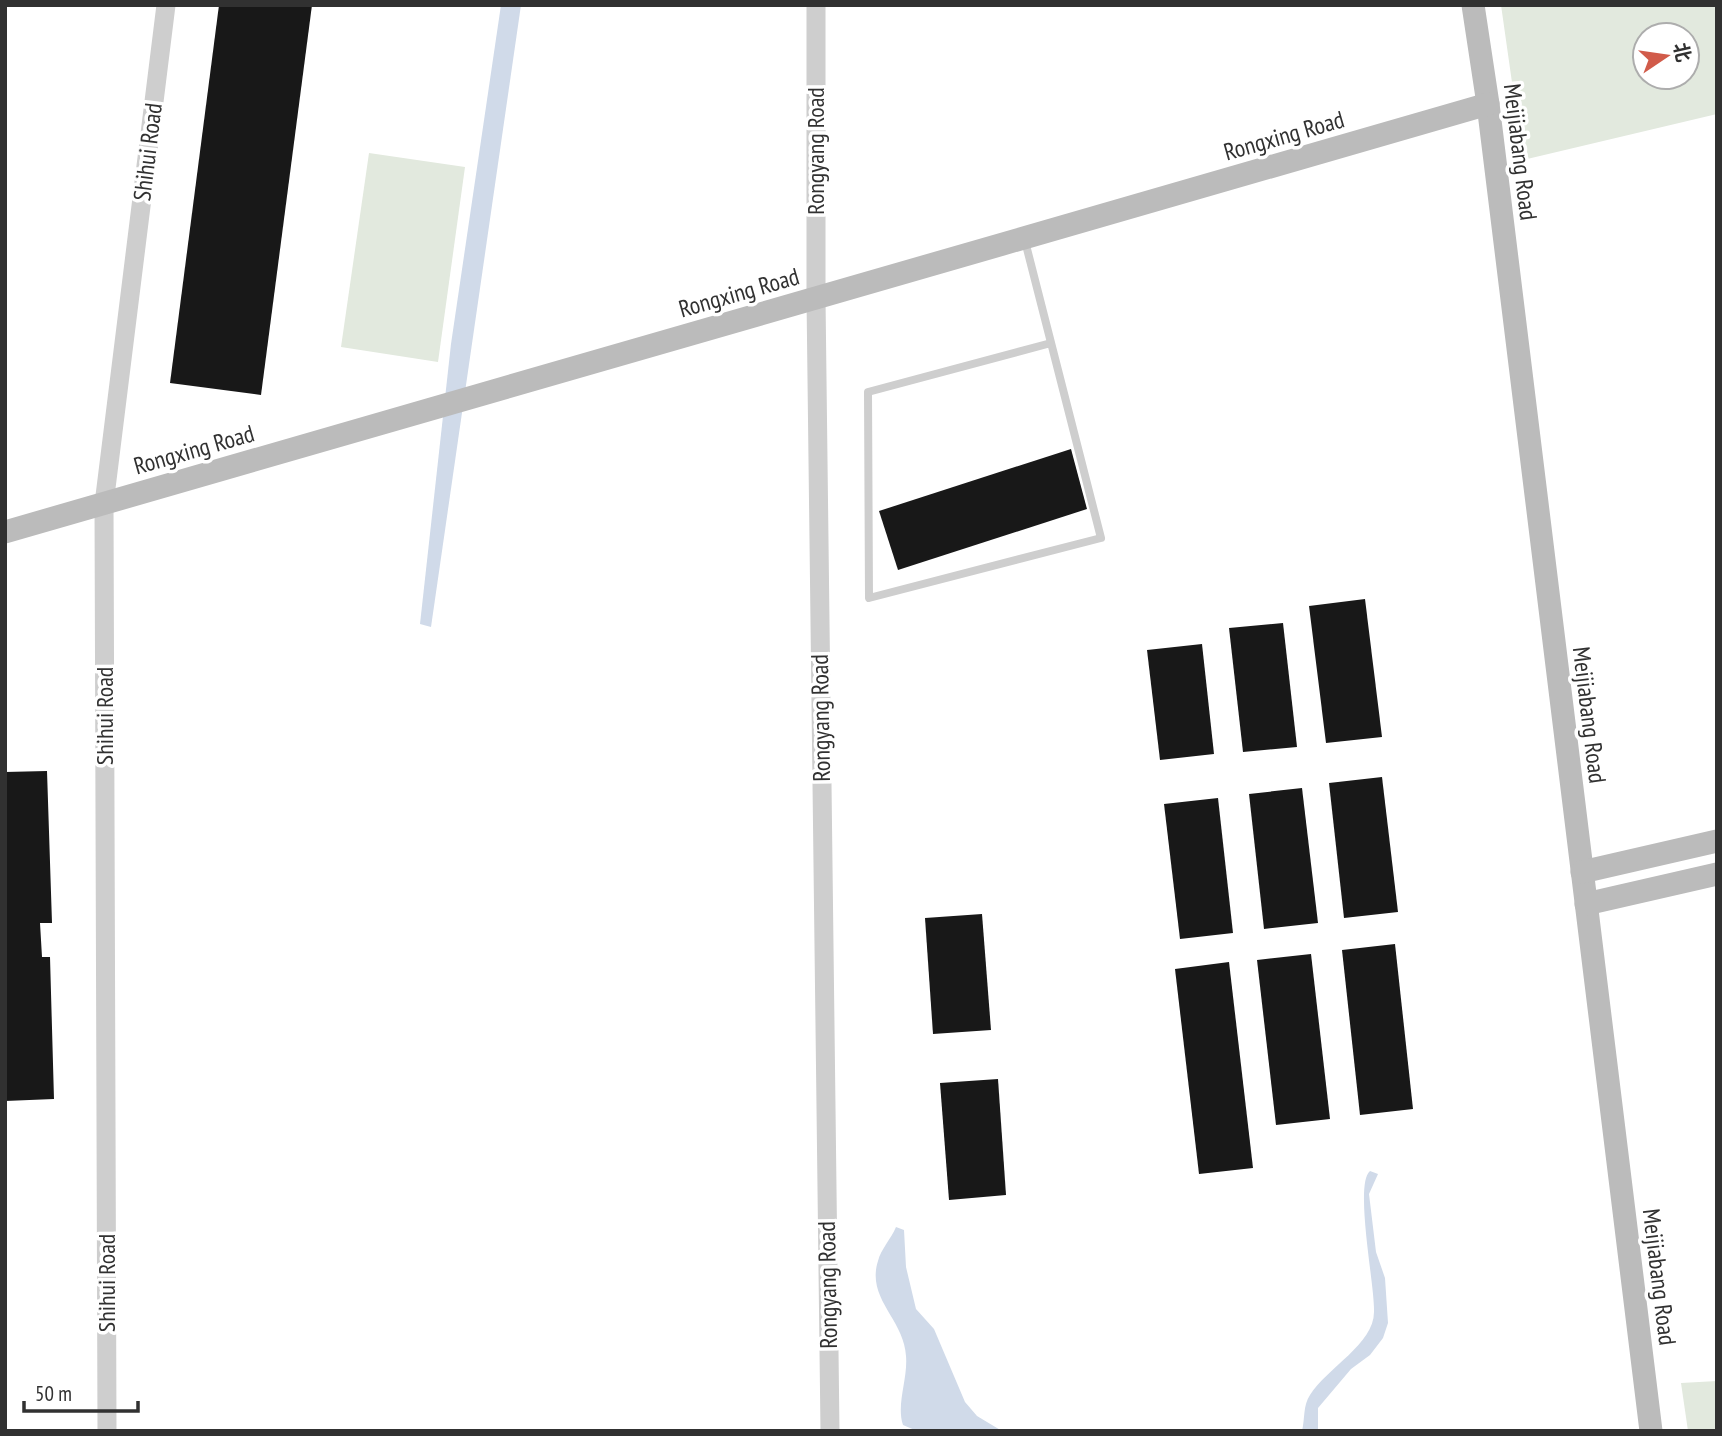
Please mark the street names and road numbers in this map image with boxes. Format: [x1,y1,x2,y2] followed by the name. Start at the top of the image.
[1497,82,1544,222] street label: Meijiabang Road
[800,87,831,215] street label: Rongyang Road
[126,101,169,203] street label: Shihui Road
[1220,104,1348,167] street label: Rongxing Road
[675,261,803,324] street label: Rongxing Road
[130,418,258,481] street label: Rongxing Road
[1566,645,1613,785] street label: Meijiabang Road
[804,654,837,782] street label: Rongyang Road
[89,667,120,765] street label: Shihui Road
[1636,1207,1683,1347] street label: Meijiabang Road
[811,1221,844,1349] street label: Rongyang Road
[91,1234,122,1332] street label: Shihui Road

